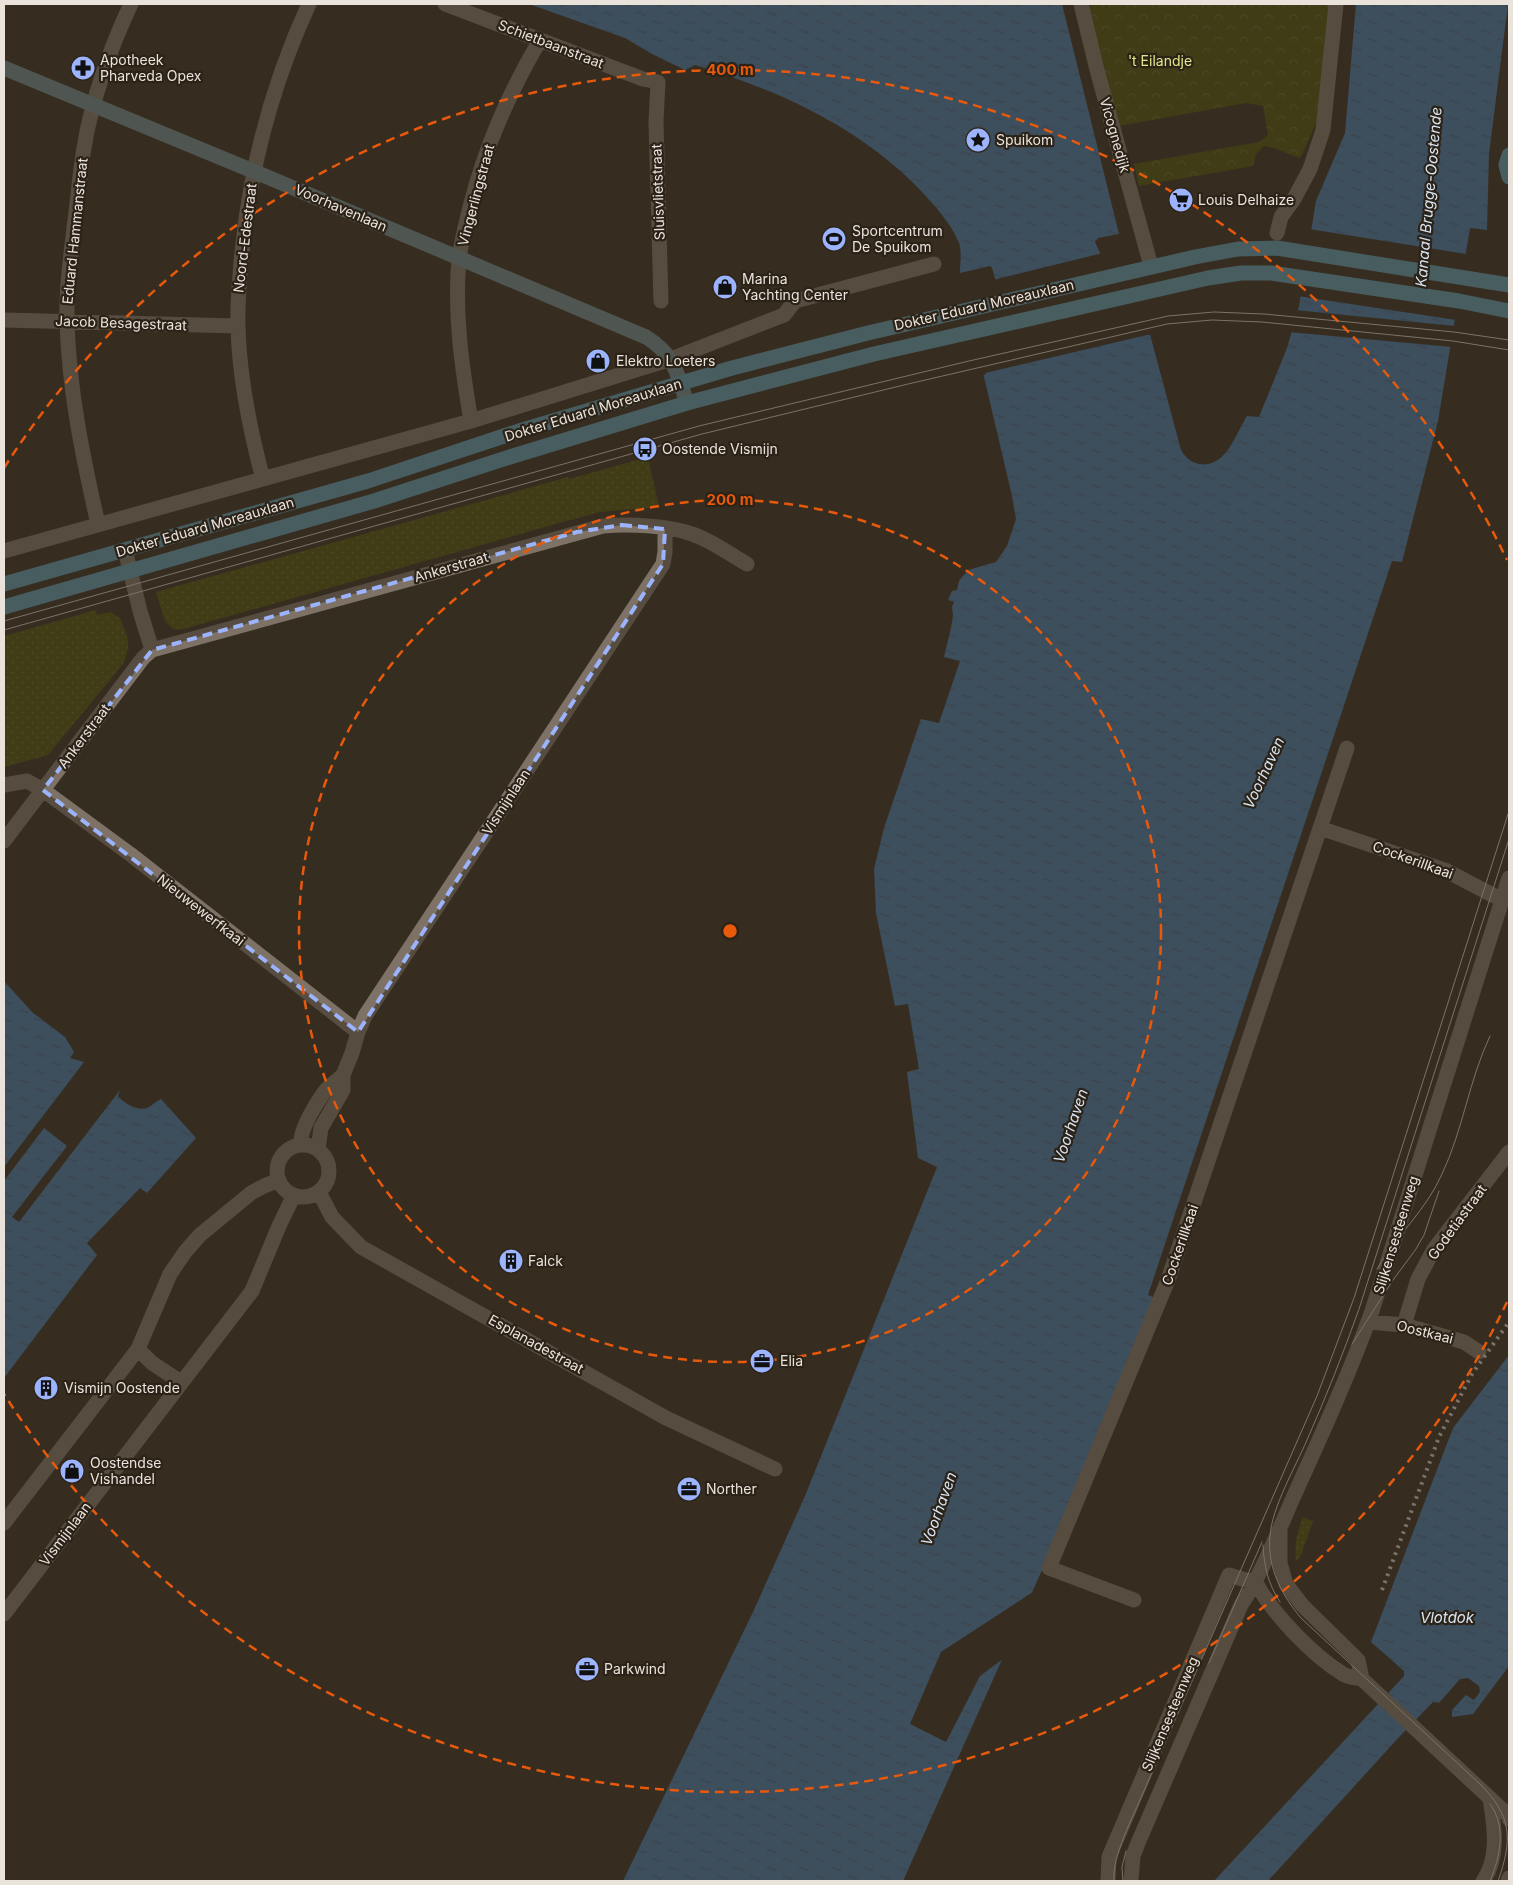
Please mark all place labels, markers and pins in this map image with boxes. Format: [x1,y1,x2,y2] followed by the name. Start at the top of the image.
[100,51,202,84] place label: Apotheek Pharveda Opex
[70,55,96,81] pharmacy icon: Apotheek Pharveda Opex
[965,127,991,153] place icon: Spuikom
[996,131,1053,148] place label: Spuikom
[1168,187,1194,213] supermarket icon: Louis Delhaize
[1198,191,1294,208] place label: Louis Delhaize
[852,222,943,255] place label: Sportcentrum De Spuikom
[821,226,847,252] sports icon: Sportcentrum De Spuikom
[742,270,848,303] place label: Marina Yachting Center
[712,274,738,300] shop icon: Marina Yachting Center
[585,348,611,374] shop icon: Elektro Loeters
[616,352,715,369] place label: Elektro Loeters
[632,436,658,462] bus stop icon: Oostende Vismijn
[662,440,778,457] place label: Oostende Vismijn
[721,922,739,940] centre of rings
[498,1248,524,1274] building icon: Falck
[528,1252,563,1269] place label: Falck
[749,1348,775,1374] office icon: Elia
[780,1352,803,1369] place label: Elia
[33,1375,59,1401] building icon: Vismijn Oostende
[64,1379,180,1396] place label: Vismijn Oostende
[90,1454,162,1487] place label: Oostendse Vishandel
[59,1458,85,1484] shop icon: Oostendse Vishandel
[676,1476,702,1502] office icon: Norther
[706,1480,757,1497] place label: Norther
[574,1656,600,1682] office icon: Parkwind
[604,1660,666,1677] place label: Parkwind

